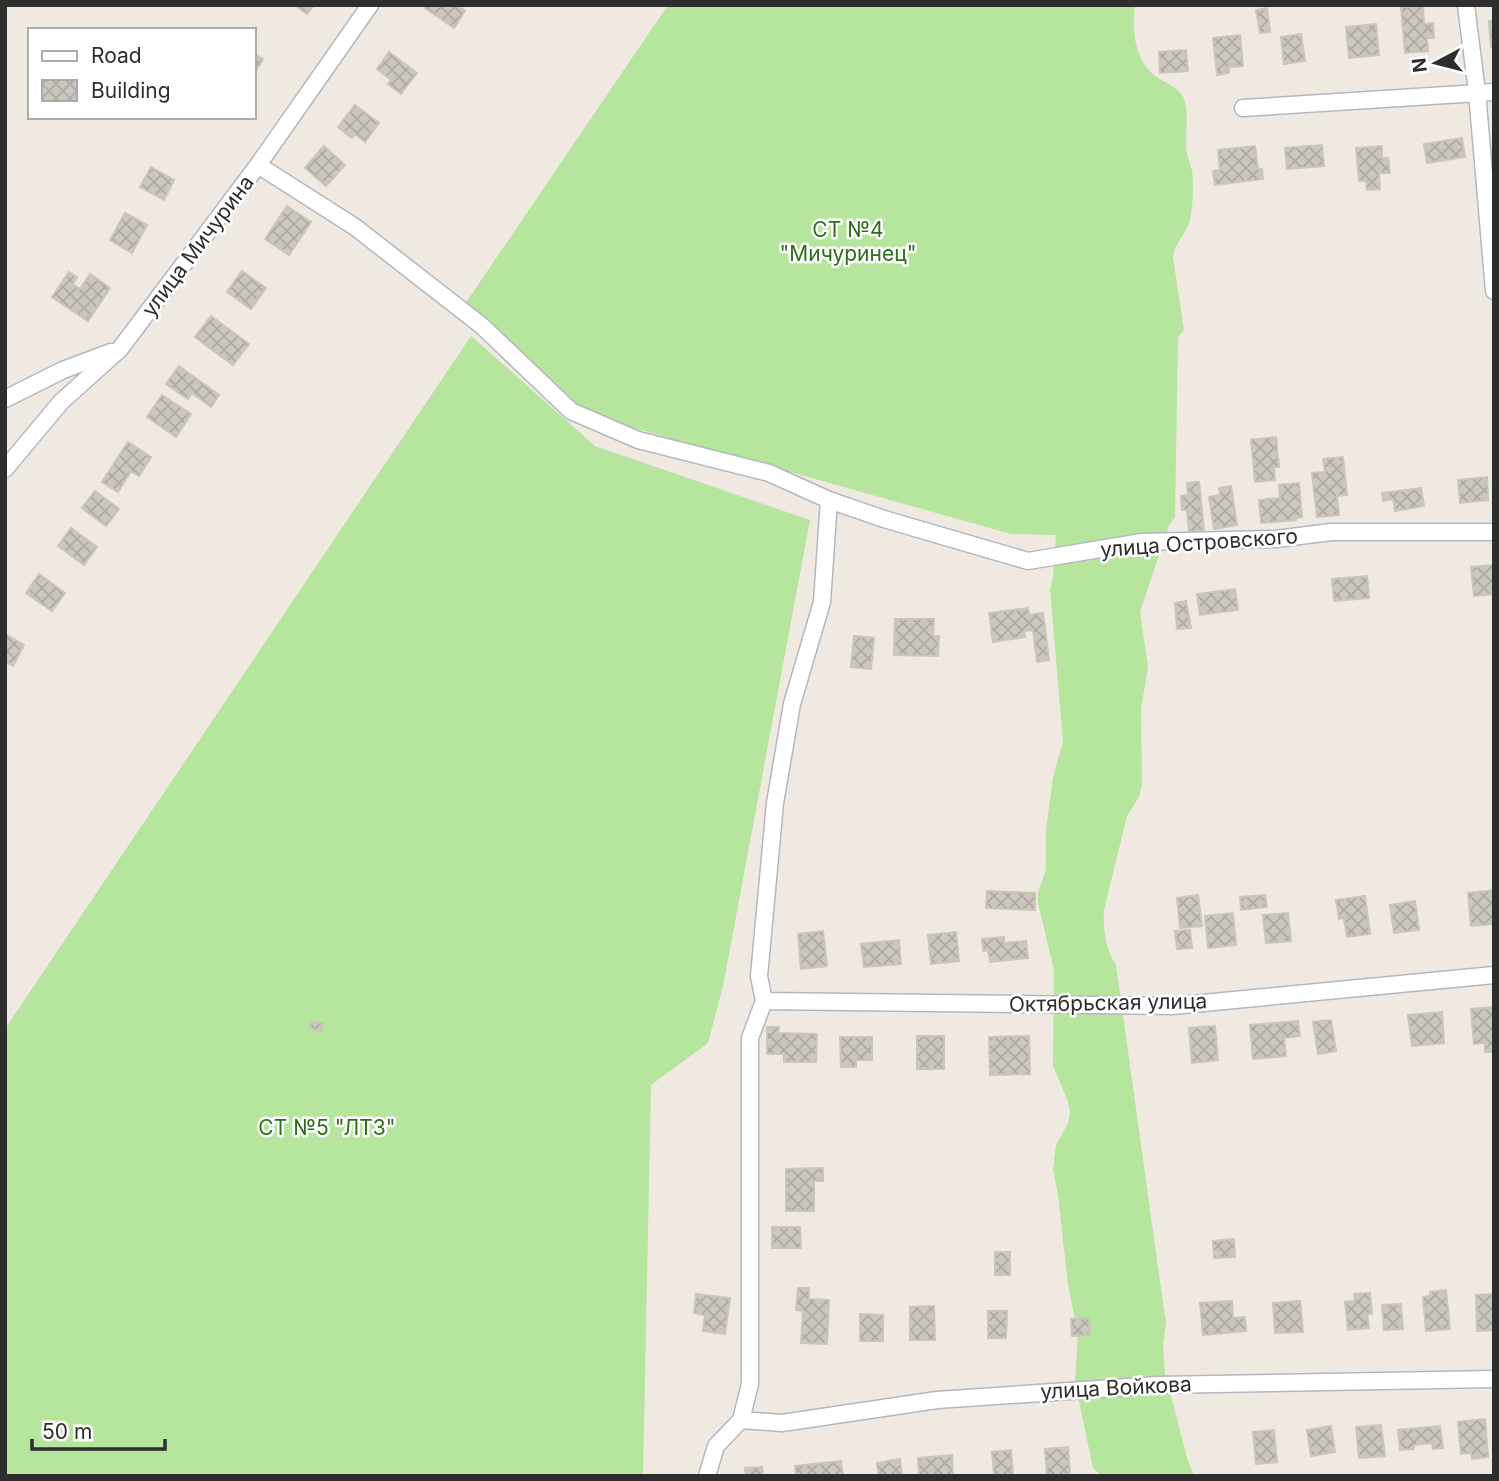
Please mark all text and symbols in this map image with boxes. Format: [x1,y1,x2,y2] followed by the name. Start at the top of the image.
[28,28,256,119] legend
[1401,28,1471,98] north arrow
[91,43,142,68] text: Road
[1407,56,1432,74] text: N
[91,78,171,103] text: Building
[136,170,259,321] street label: улица Мичурина
[779,217,917,266] park label: СТ №4 "Мичуринец"
[1099,523,1299,562] street label: улица Островского
[1009,988,1207,1017] street label: Октябрьская улица
[258,1115,396,1140] park label: СТ №5 "ЛТЗ"
[1040,1371,1192,1404] street label: улица Войкова
[32,1408,164,1452] scale bar
[42,1419,92,1444] text: 50 m

